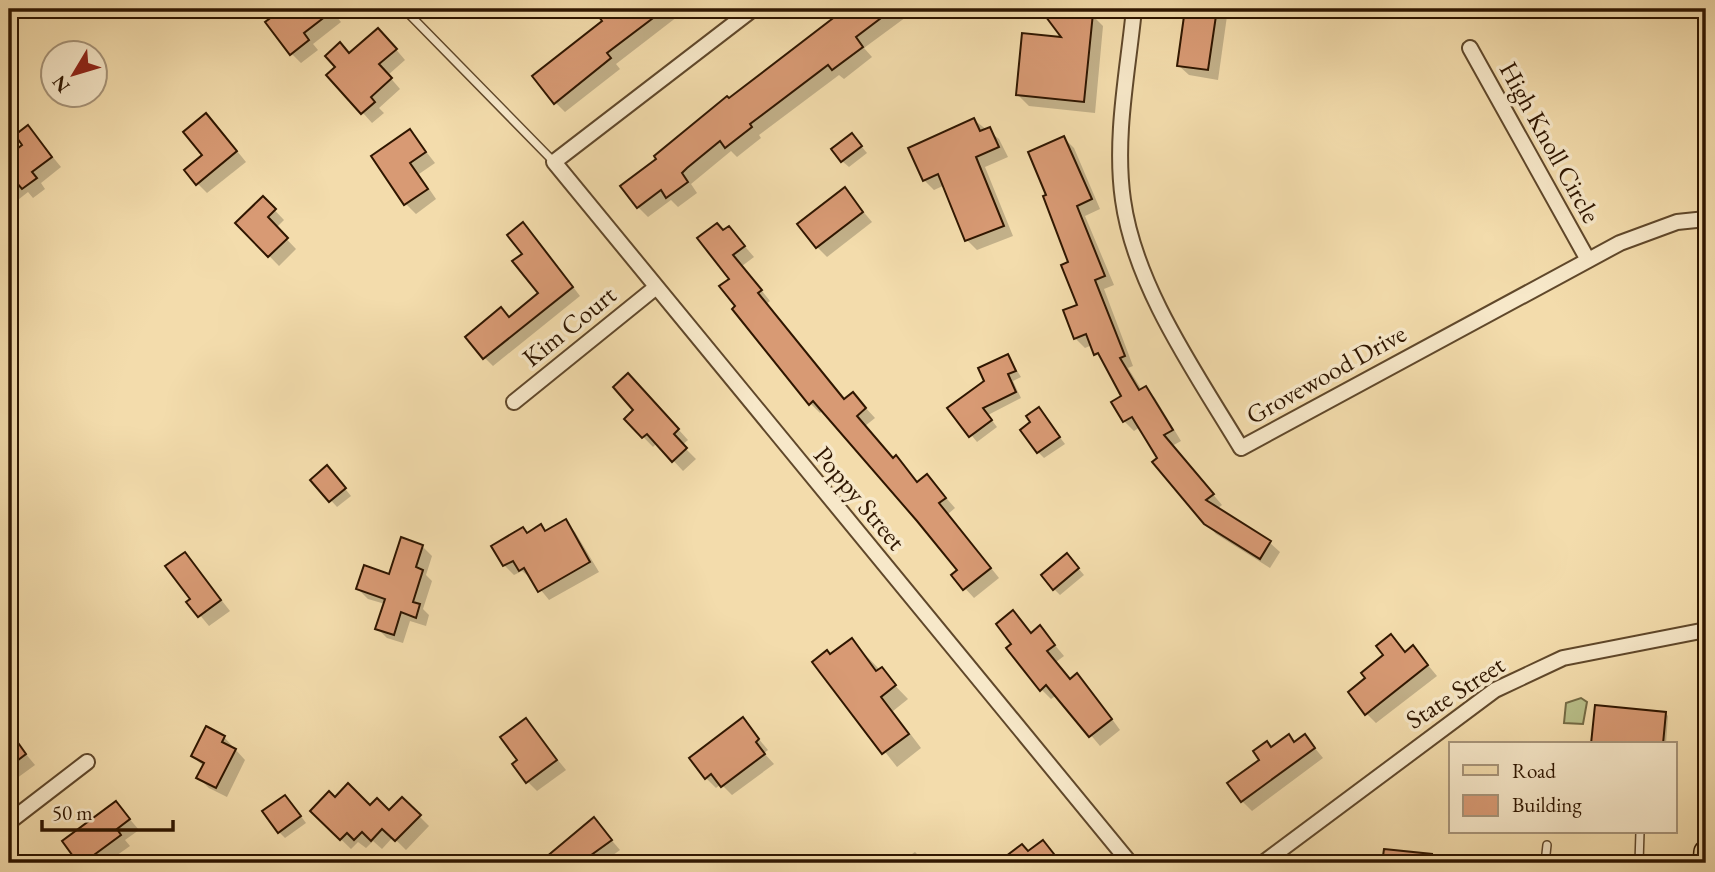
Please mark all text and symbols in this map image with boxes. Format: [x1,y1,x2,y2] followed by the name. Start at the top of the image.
[38,38,108,108] north arrow
[1492,55,1608,229] street label: High Knoll Circle
[46,70,76,98] text: N
[515,278,623,374] street label: Kim Court
[1240,316,1412,432] street label: Grovewood Drive
[806,439,914,557] street label: Poppy Street
[1399,647,1511,737] street label: State Street
[1449,742,1676,834] legend
[1512,757,1556,784] text: Road
[42,788,173,832] scale bar
[1512,791,1582,818] text: Building
[52,799,93,826] text: 50 m

